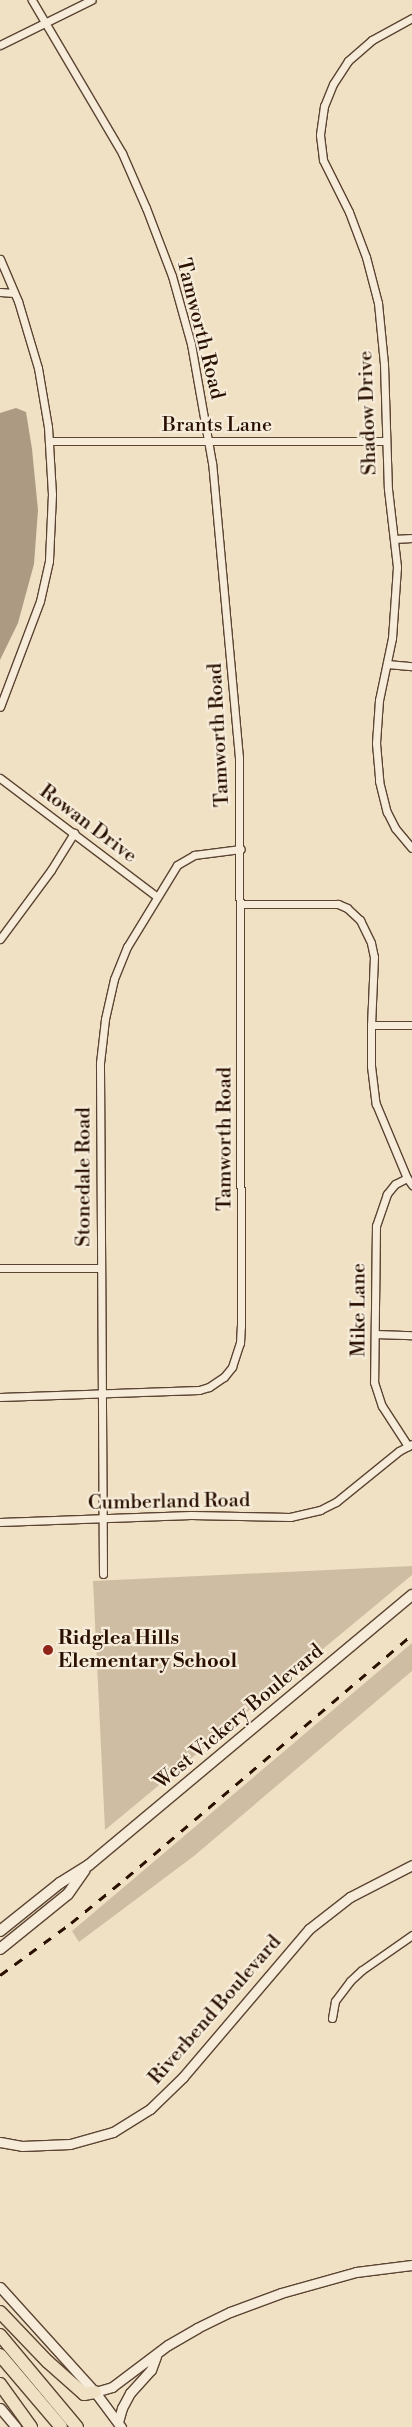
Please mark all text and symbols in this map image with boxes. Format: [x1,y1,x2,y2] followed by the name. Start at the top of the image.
[171,256,229,402] street label: Tamworth Road
[354,350,382,476] street label: Shadow Drive
[162,413,272,437] street label: Brants Lane
[203,662,235,808] street label: Tamworth Road
[35,780,141,868] street label: Rowan Drive
[213,1067,237,1211] street label: Tamworth Road
[72,1107,96,1247] street label: Stonedale Road
[347,1263,371,1357] street label: Mike Lane
[88,1489,250,1515] street label: Cumberland Road
[58,1626,237,1673] place label: Ridglea Hills Elementary School
[150,1639,328,1795] street label: West Vickery Boulevard
[42,1644,54,1656] marker: Ridglea Hills Elementary School
[144,1930,286,2090] street label: Riverbend Boulevard

